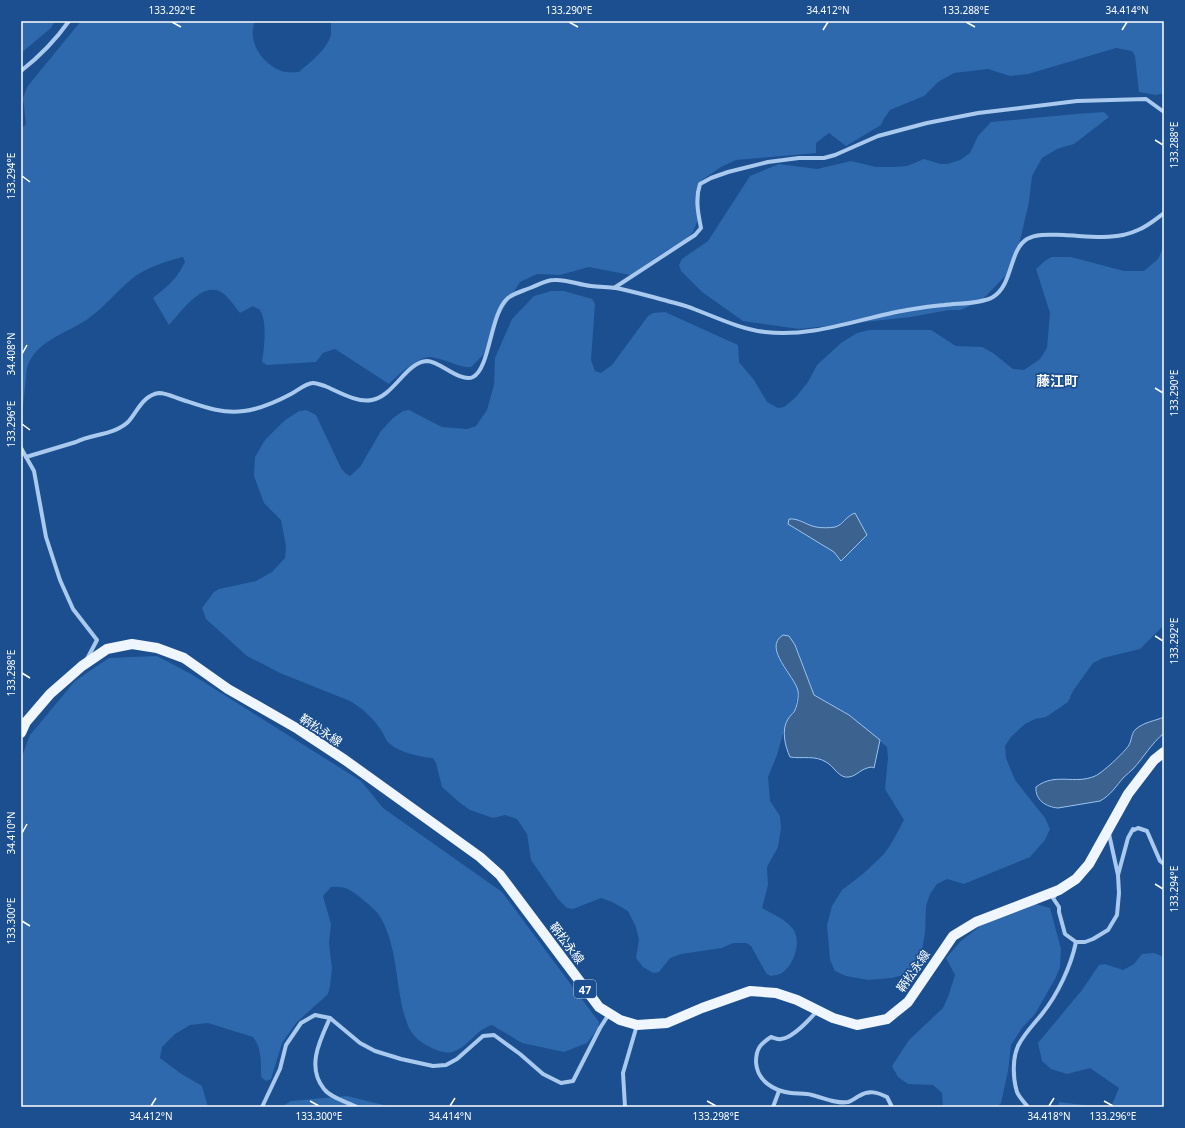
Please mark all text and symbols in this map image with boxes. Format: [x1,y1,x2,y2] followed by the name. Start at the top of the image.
[149,3,195,17] text: 133.292°E
[546,3,592,17] text: 133.290°E
[806,3,850,17] text: 34.412°N
[943,3,989,17] text: 133.288°E
[1105,3,1149,17] text: 34.414°N
[1167,122,1181,168] text: 133.288°E
[4,153,18,199] text: 133.294°E
[4,332,18,376] text: 34.408°N
[1167,370,1181,416] text: 133.290°E
[1036,371,1078,390] district label: 藤江町
[4,401,18,447] text: 133.296°E
[1167,618,1181,664] text: 133.292°E
[4,650,18,696] text: 133.298°E
[296,710,346,750] street label: 鞆松永線
[4,811,18,855] text: 34.410°N
[1167,866,1181,912] text: 133.294°E
[4,898,18,944] text: 133.300°E
[546,919,588,967] street label: 鞆松永線
[892,946,934,996] street label: 鞆松永線
[574,980,596,998] road number: 47
[129,1109,173,1123] text: 34.412°N
[296,1109,342,1123] text: 133.300°E
[428,1109,472,1123] text: 34.414°N
[693,1109,739,1123] text: 133.298°E
[1027,1109,1071,1123] text: 34.418°N
[1090,1109,1136,1123] text: 133.296°E

